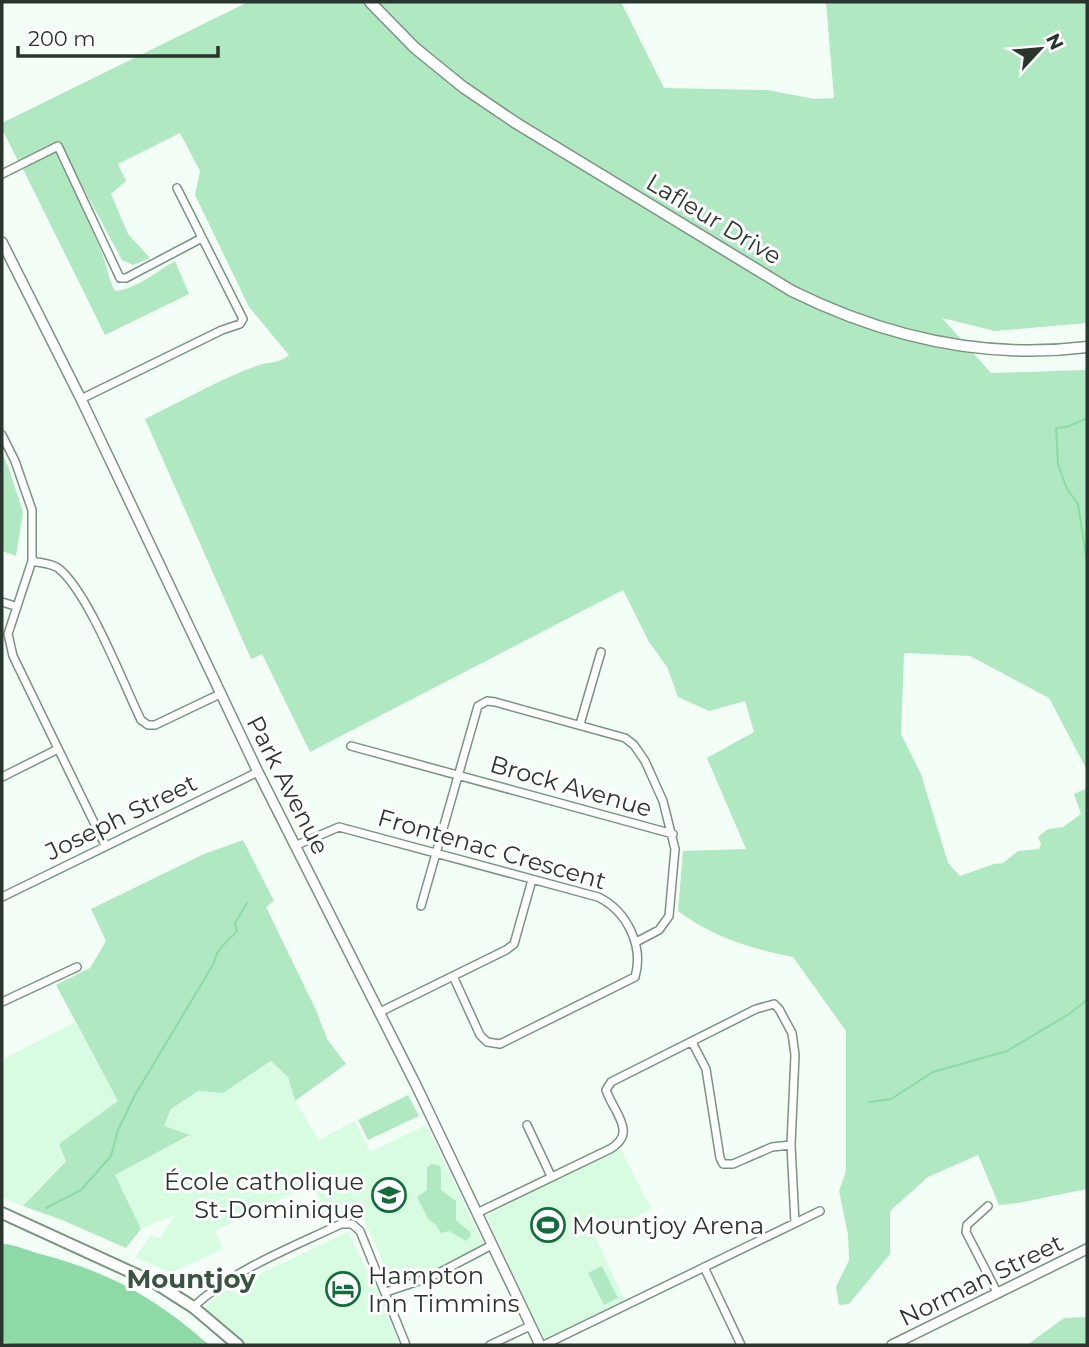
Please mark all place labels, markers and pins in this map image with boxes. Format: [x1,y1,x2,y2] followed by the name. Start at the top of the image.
[164,1167,364,1224] place label: École catholique St-Dominique
[370,1176,408,1214] school or university icon: École catholique St-Dominique
[529,1206,567,1244] sports icon: Mountjoy Arena
[572,1211,764,1240] place label: Mountjoy Arena
[368,1261,520,1318] place label: Hampton Inn Timmins
[324,1270,362,1308] hotel icon: Hampton Inn Timmins

